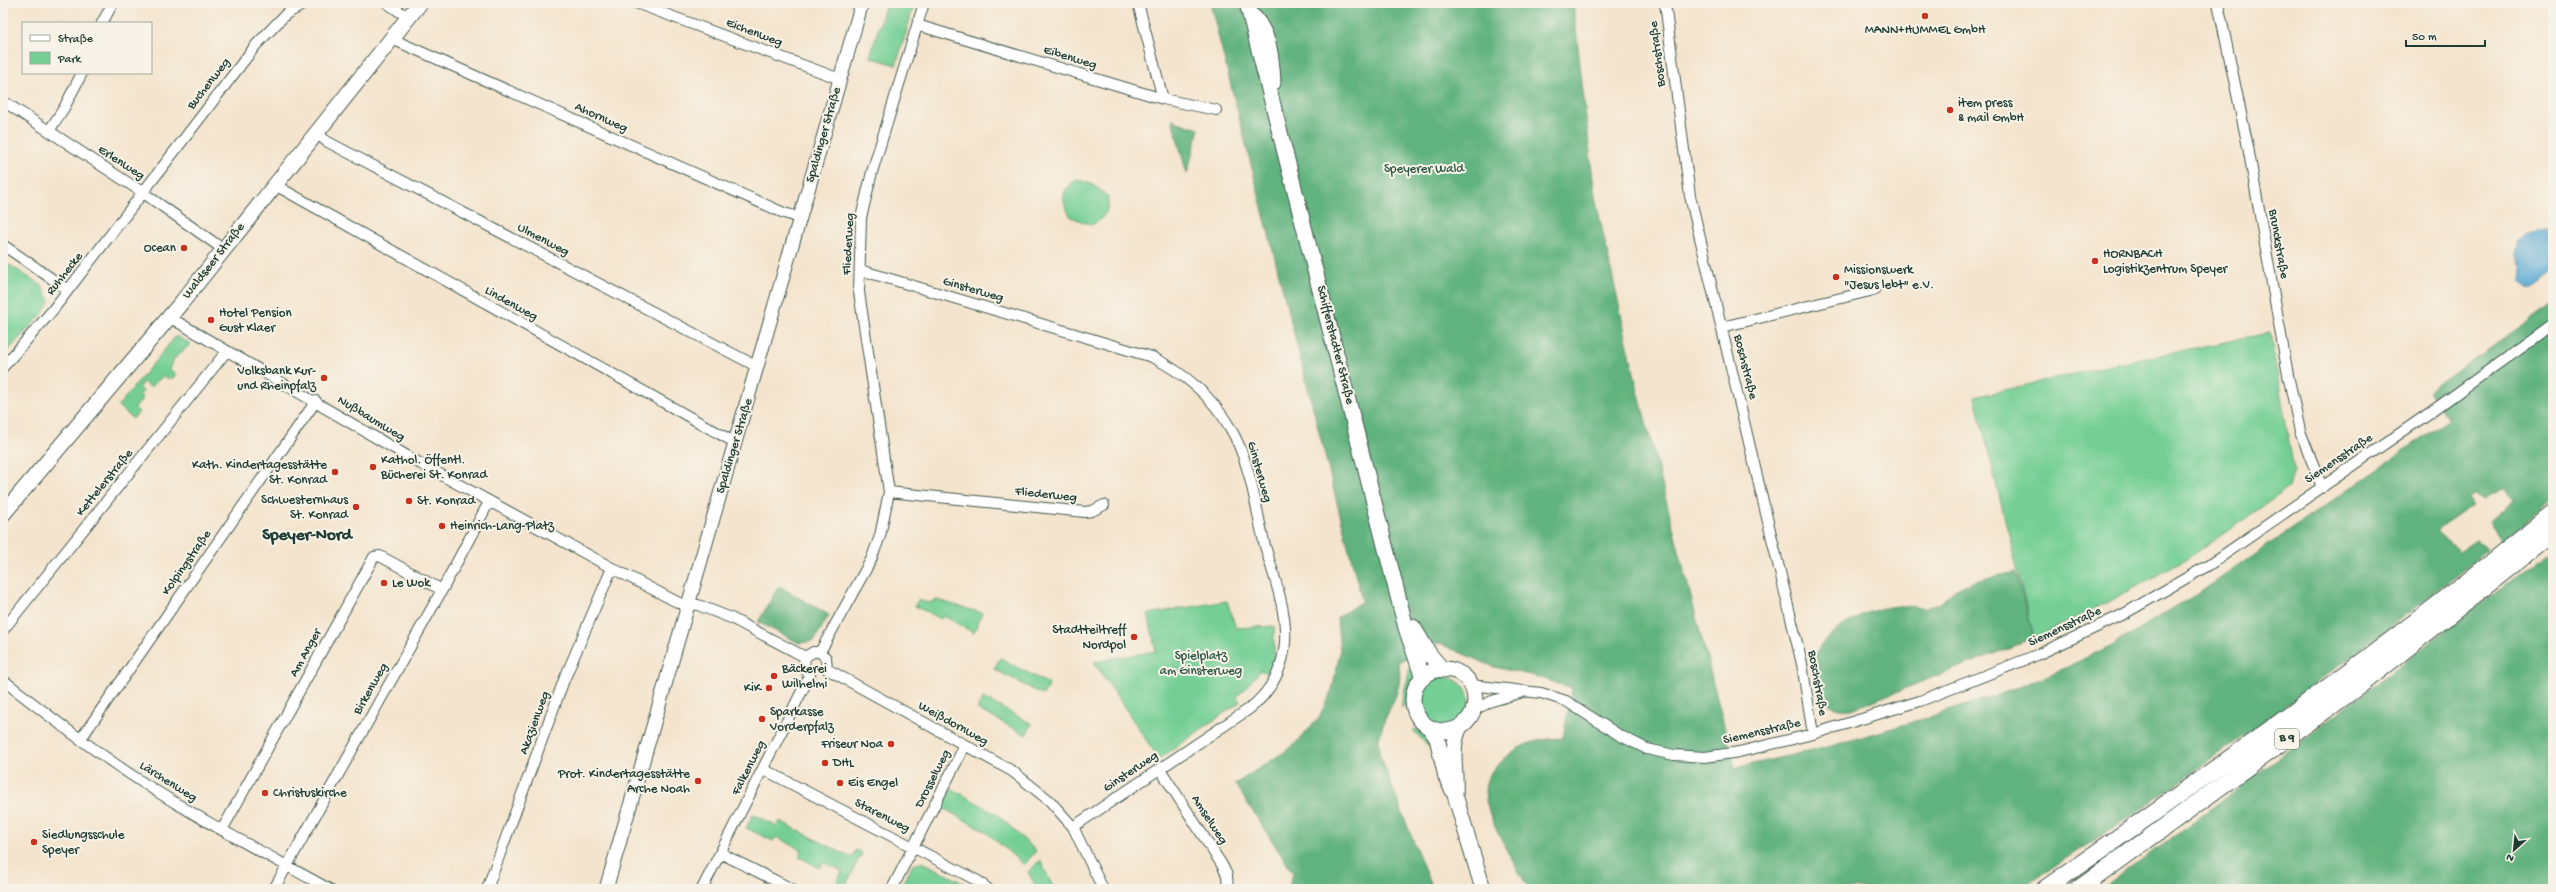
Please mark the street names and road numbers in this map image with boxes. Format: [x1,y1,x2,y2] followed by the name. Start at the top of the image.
[724,15,784,51] street label: Eichenweg
[1646,20,1670,89] street label: Boschstraße
[1042,43,1098,73] street label: Eibenweg
[184,55,234,114] street label: Buchenweg
[803,85,845,184] street label: Spaldinger Straße
[572,100,630,136] street label: Ahornweg
[95,142,147,184] street label: Erlenweg
[2264,207,2292,280] street label: Brunckstraße
[840,213,858,276] street label: Fliederweg
[180,220,249,302] street label: Waldseer Straße
[514,220,572,260] street label: Ulmenweg
[44,249,87,299] street label: Ruhhecke
[941,274,1005,306] street label: Ginsterweg
[482,283,540,325] street label: Lindenweg
[1313,284,1357,406] street label: Schifferstadter Straße
[1729,332,1760,401] street label: Boschstraße
[335,393,407,445] street label: Nußbaumweg
[713,396,757,495] street label: Spaldinger Straße
[2302,431,2376,487] street label: Siemensstraße
[1243,440,1275,504] street label: Ginsterweg
[73,446,137,520] street label: Kettelerstraße
[1013,484,1078,506] street label: Fliederweg
[159,527,215,598] street label: Kolpingstraße
[2026,603,2104,650] street label: Siemensstraße
[287,625,326,680] street label: Am Anger
[1804,648,1830,717] street label: Boschstraße
[350,661,392,718] street label: Birkenweg
[517,689,553,757] street label: Akazienweg
[915,699,991,749] street label: Weißdornweg
[1722,716,1802,748] street label: Siemensstraße
[2275,729,2299,749] road number: B 9
[728,738,769,799] street label: Falkenweg
[912,747,954,811] street label: Drosselweg
[1101,748,1161,796] street label: Ginsterweg
[136,758,200,806] street label: Lärchenweg
[1188,793,1230,847] street label: Amselweg
[852,796,912,836] street label: Starenweg

